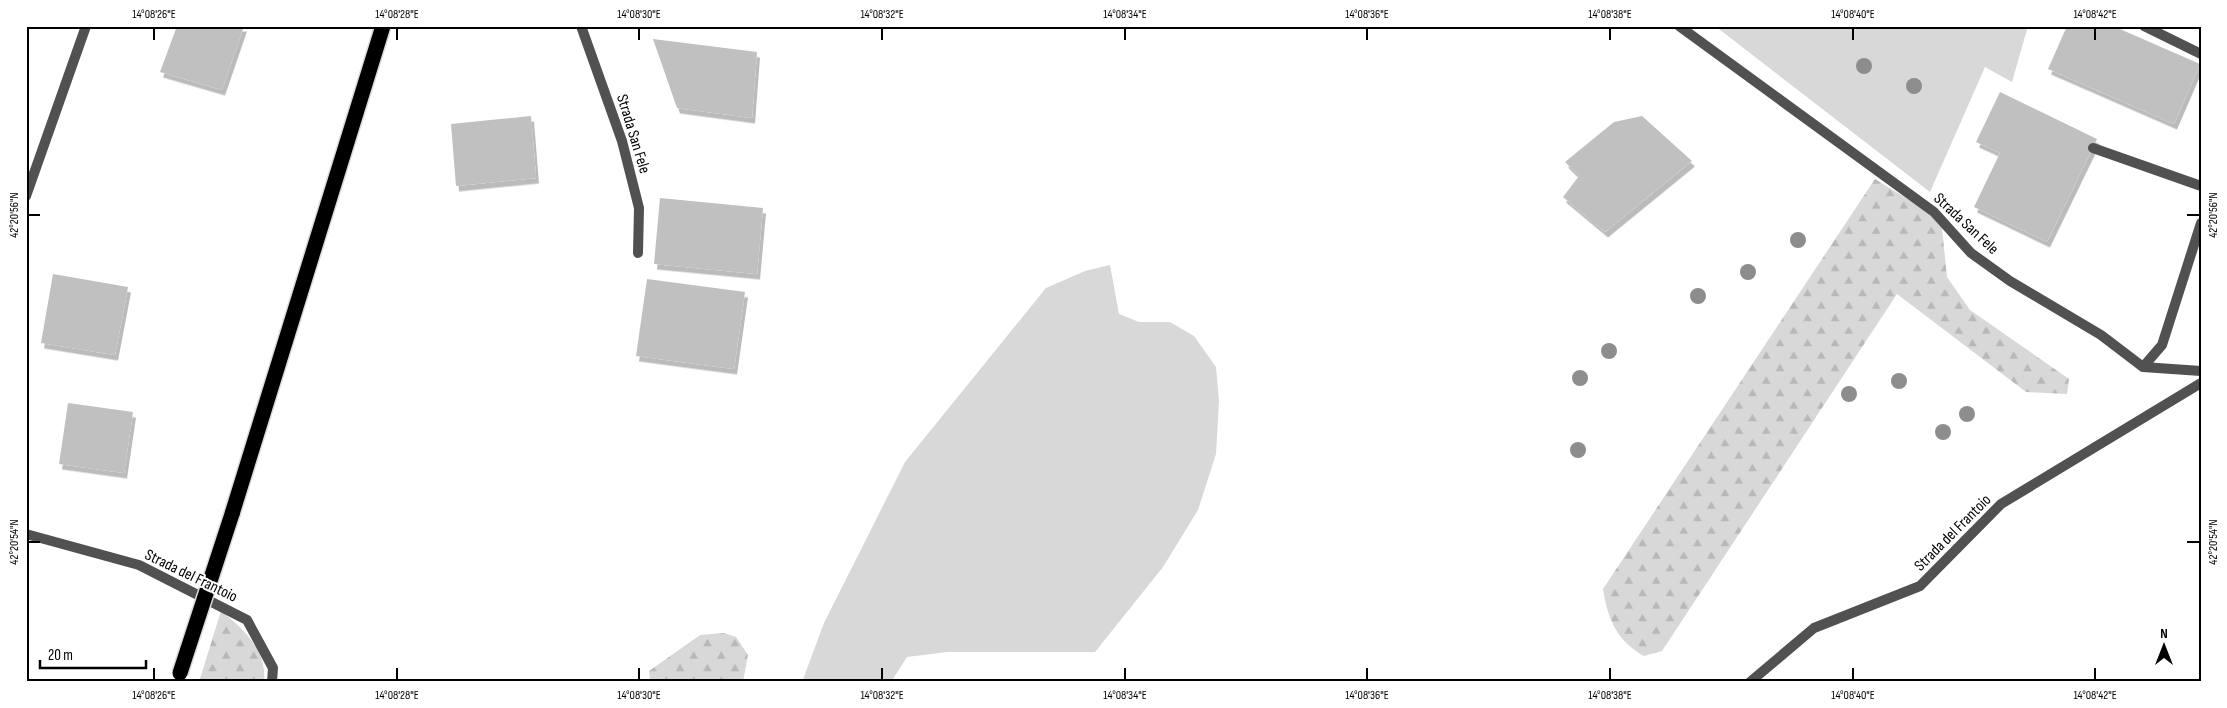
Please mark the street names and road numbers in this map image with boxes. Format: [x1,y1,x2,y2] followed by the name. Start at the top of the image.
[612,92,654,176] street label: Strada San Fele
[1930,189,2002,259] street label: Strada San Fele
[1911,491,1995,575] street label: Strada del Frantoio
[142,545,240,607] street label: Strada del Frantoio

